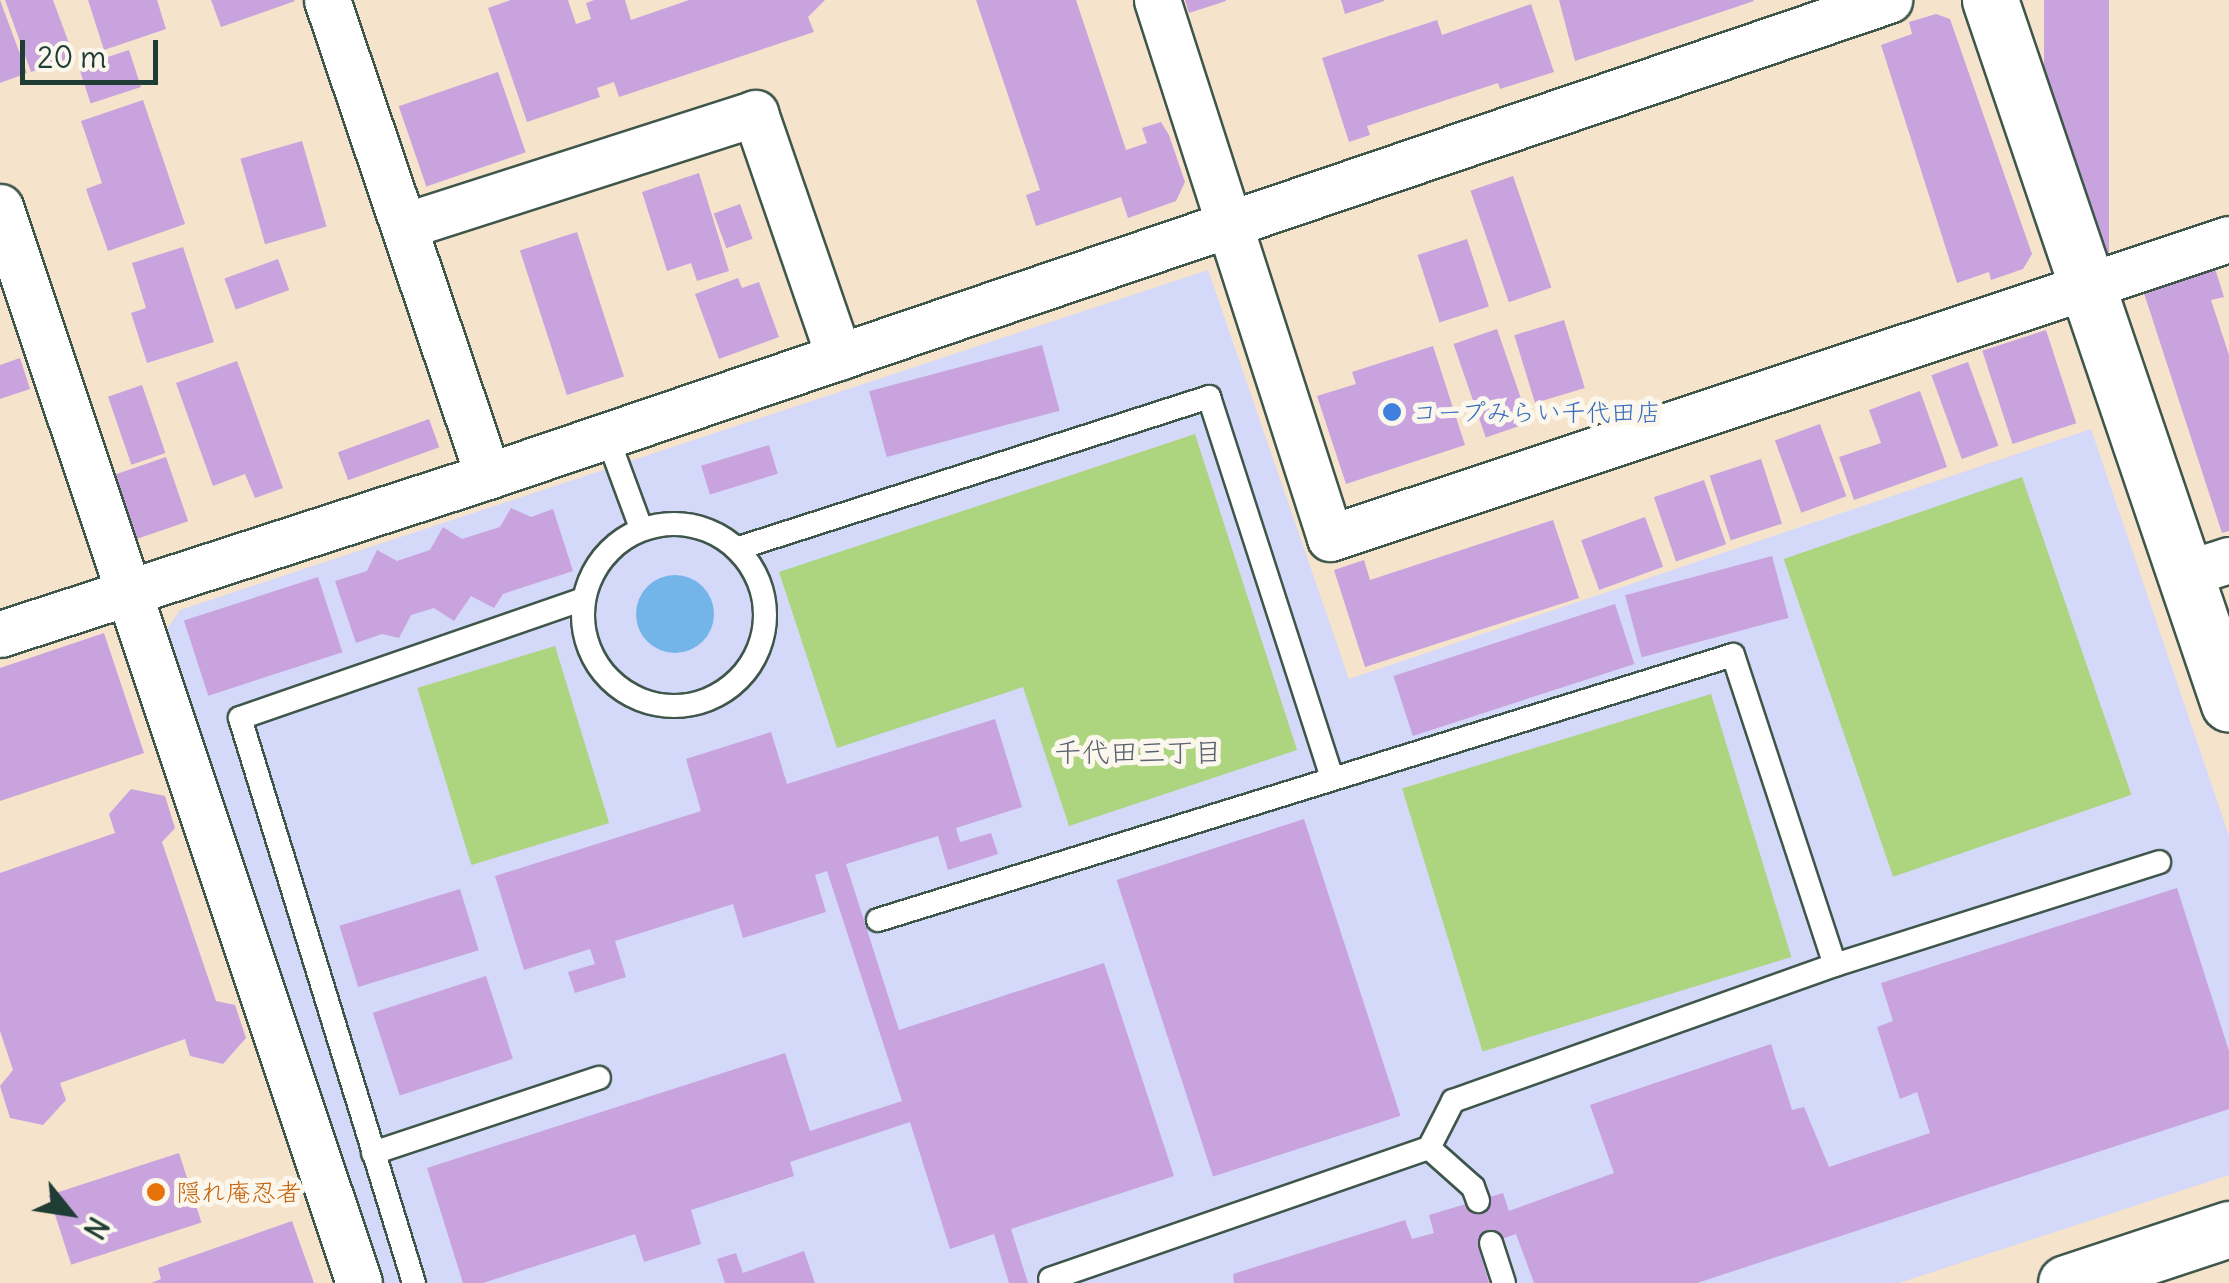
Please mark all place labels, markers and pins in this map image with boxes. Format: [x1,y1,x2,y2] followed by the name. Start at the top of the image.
[1412,397,1662,427] place label: コープみらい千代田店
[1381,401,1403,423] marker: コープみらい千代田店
[176,1177,301,1207] place label: 隠れ庵忍者
[145,1181,167,1203] marker: 隠れ庵忍者

